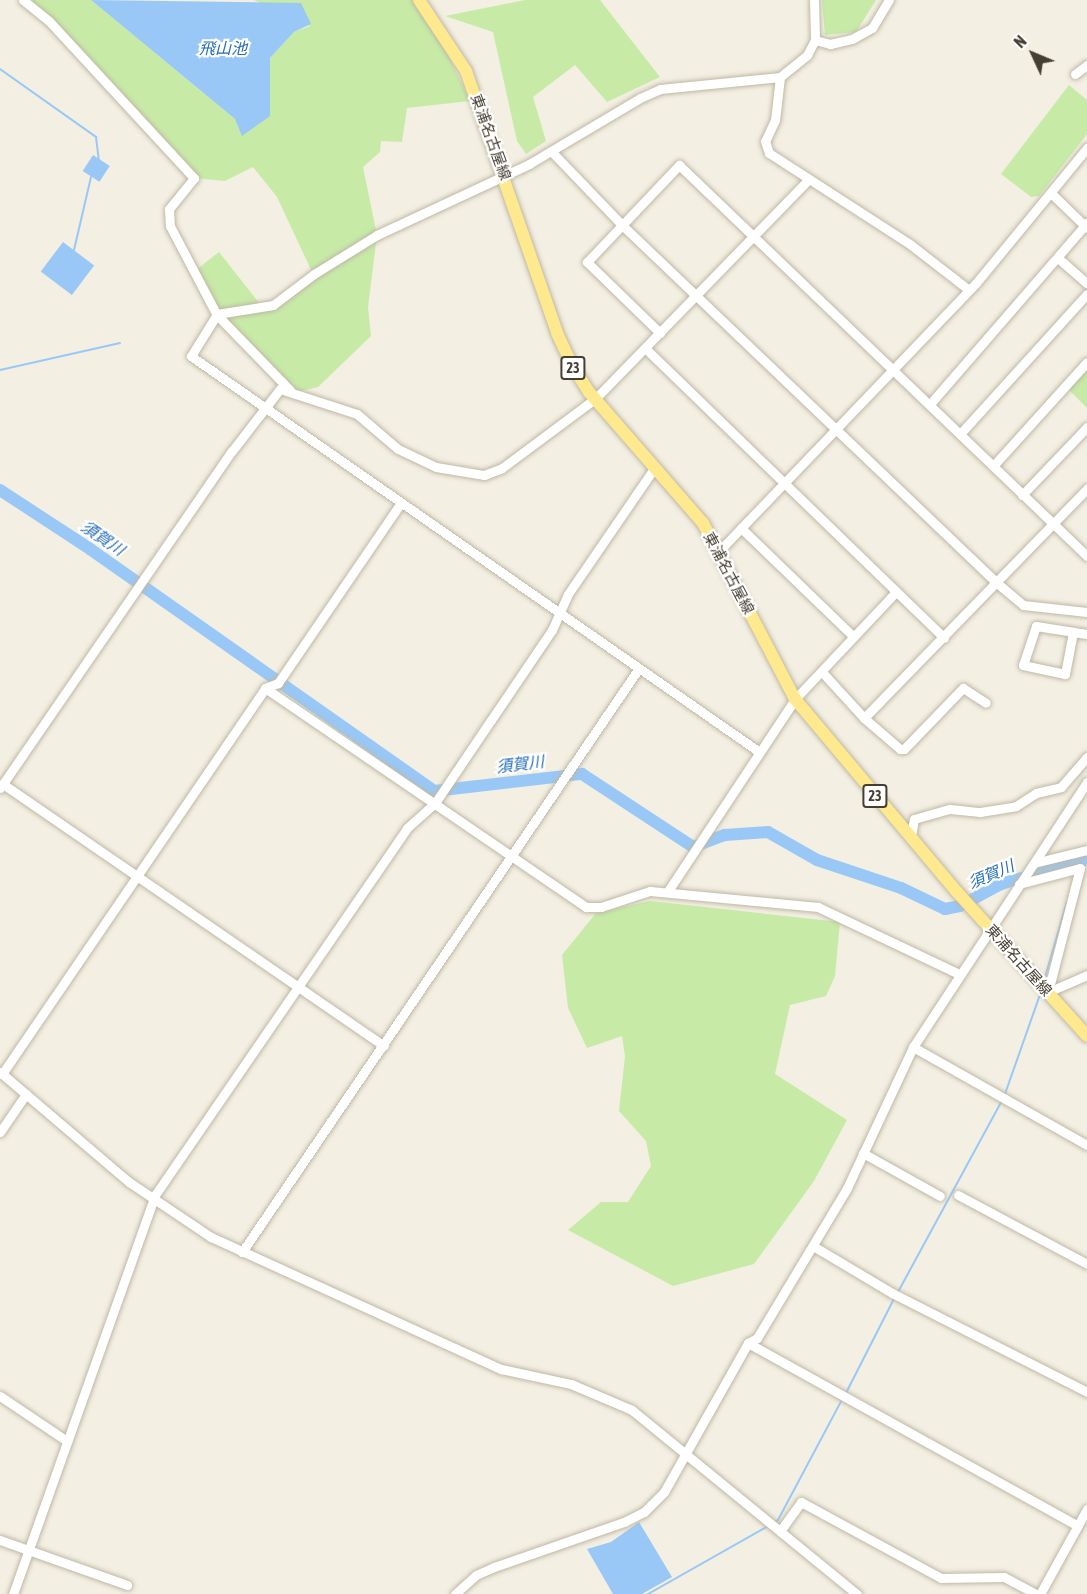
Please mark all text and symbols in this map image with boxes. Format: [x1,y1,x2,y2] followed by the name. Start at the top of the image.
[1003,24,1063,84] north arrow
[1010,32,1030,51] text: N
[199,38,247,58] water label: 飛山池
[467,92,515,182] street label: 東浦名古屋線
[560,357,586,379] road number: 23
[78,517,128,559] water label: 須賀川
[700,529,758,617] street label: 東浦名古屋線
[495,752,545,776] water label: 須賀川
[862,785,888,807] road number: 23
[965,856,1017,892] water label: 須賀川
[982,921,1056,999] street label: 東浦名古屋線

